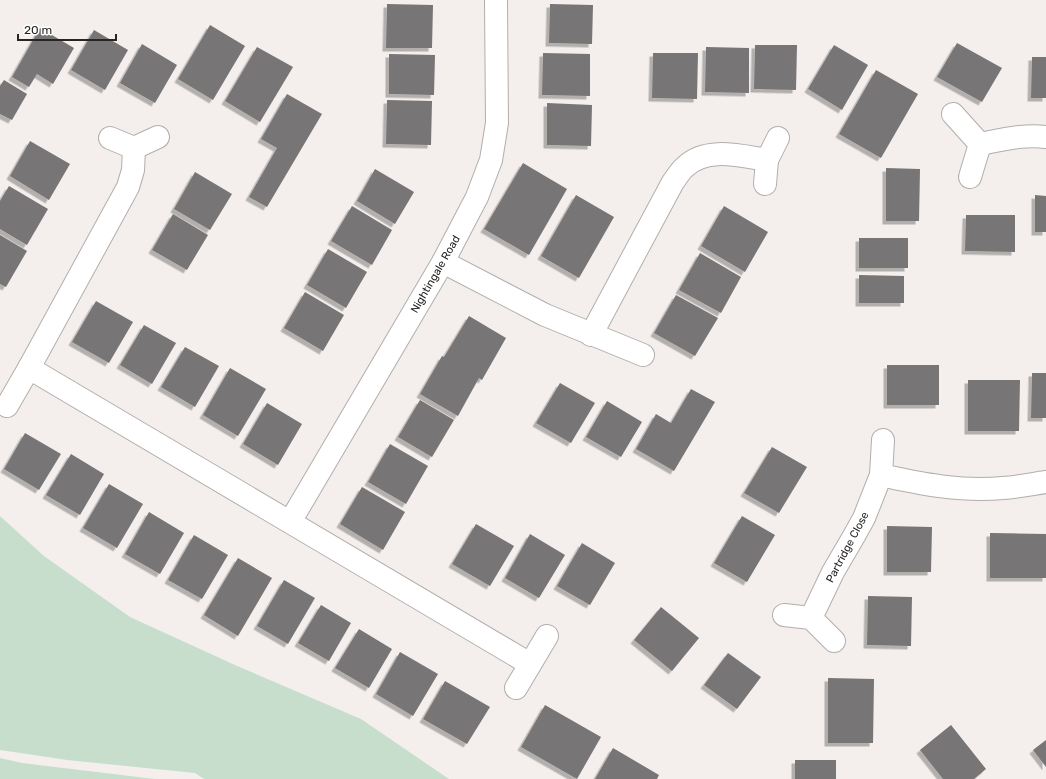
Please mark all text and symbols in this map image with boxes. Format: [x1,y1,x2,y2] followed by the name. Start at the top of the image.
[18,16,116,42] scale bar
[24,23,52,37] text: 20 m
[408,233,463,315] street label: Nightingale Road
[823,510,872,585] street label: Partridge Close

